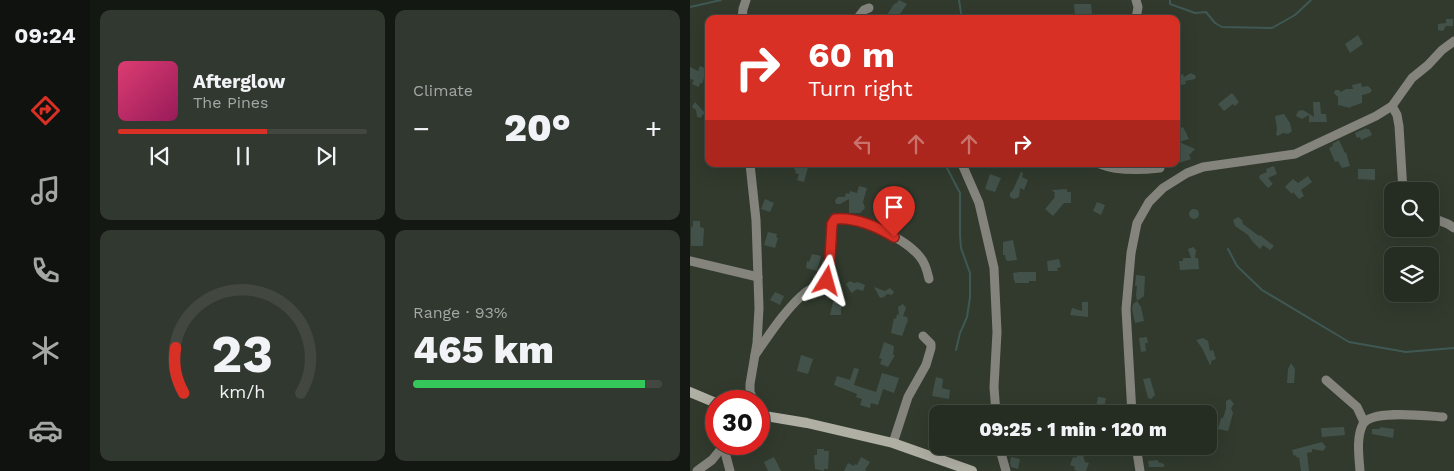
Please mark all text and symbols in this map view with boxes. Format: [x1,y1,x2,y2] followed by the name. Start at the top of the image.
[14,23,76,48] text: 09:24
[808,34,895,76] text: 60 m
[725,35,790,100] icon: right
[193,70,285,93] text: Afterglow
[808,76,913,101] text: Turn right
[413,81,473,100] text: Climate
[28,93,63,128] icon: directions
[193,93,269,112] text: The Pines
[504,106,571,150] text: 20°
[413,112,430,145] text: −
[645,112,662,145] text: +
[849,130,877,158] icon: left
[902,130,930,158] icon: ahead
[955,130,983,158] icon: ahead
[1008,130,1036,158] icon: right
[146,142,174,170] icon: previous
[229,142,257,170] icon: pause
[312,142,340,170] icon: next
[28,173,63,208] icon: music
[1384,182,1439,302] map controls
[1384,182,1439,237] button: search
[873,186,915,237] pin
[880,193,908,221] icon: arrive
[1384,247,1439,302] button: layers
[28,253,63,288] icon: phone
[800,254,852,306] position arrow
[413,303,507,322] text: Range · 93%
[212,324,273,385] text: 23
[413,328,554,372] text: 465 km
[28,333,63,368] icon: climate
[219,381,266,402] text: km/h
[705,390,770,455] speed limit sign: 30
[28,413,63,448] icon: car
[979,418,1167,441] text: 09:25 · 1 min · 120 m

